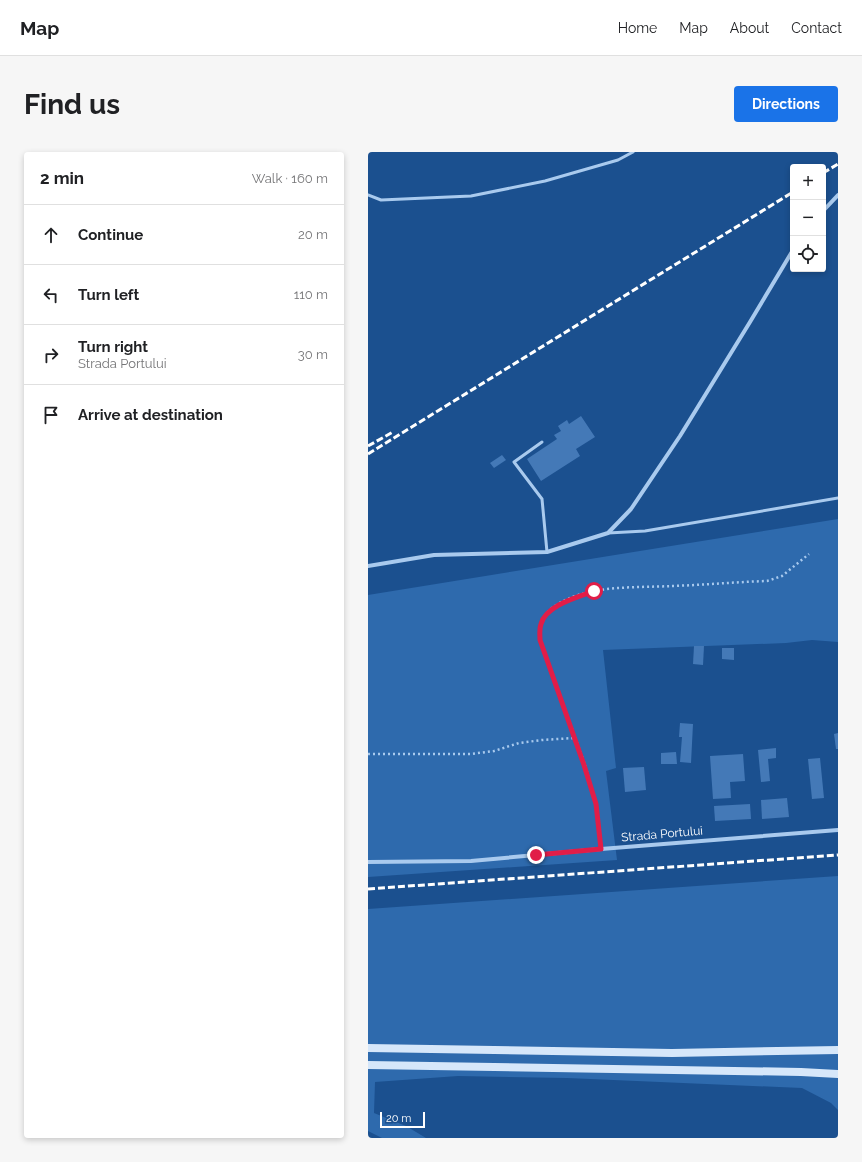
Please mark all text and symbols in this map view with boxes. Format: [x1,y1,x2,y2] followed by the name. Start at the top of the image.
[20,17,59,39] text: Map
[618,20,657,36] text: Home
[679,20,708,36] text: Map
[730,20,769,36] text: About
[791,20,842,36] text: Contact
[734,86,838,122] button: Directions
[24,88,120,121] text: Find us
[790,164,826,272] map controls
[790,164,826,200] button: +
[40,168,84,188] text: 2 min
[252,171,328,186] text: Walk · 160 m
[790,200,826,236] button: −
[40,224,62,246] icon: ahead
[78,226,143,244] text: Continue
[298,227,328,242] text: 20 m
[790,236,826,272] button: locate
[40,284,62,306] icon: left
[78,286,139,304] text: Turn left
[294,287,328,302] text: 110 m
[78,338,148,356] text: Turn right
[40,344,62,366] icon: right
[298,347,328,362] text: 30 m
[78,356,167,371] text: Strada Portului
[40,404,62,426] icon: arrive
[78,406,223,424] text: Arrive at destination
[585,582,603,600] route start
[621,823,703,845] street label: Strada Portului
[527,846,545,864] route end
[380,1110,425,1129] scale bar
[386,1112,411,1125] text: 20 m

